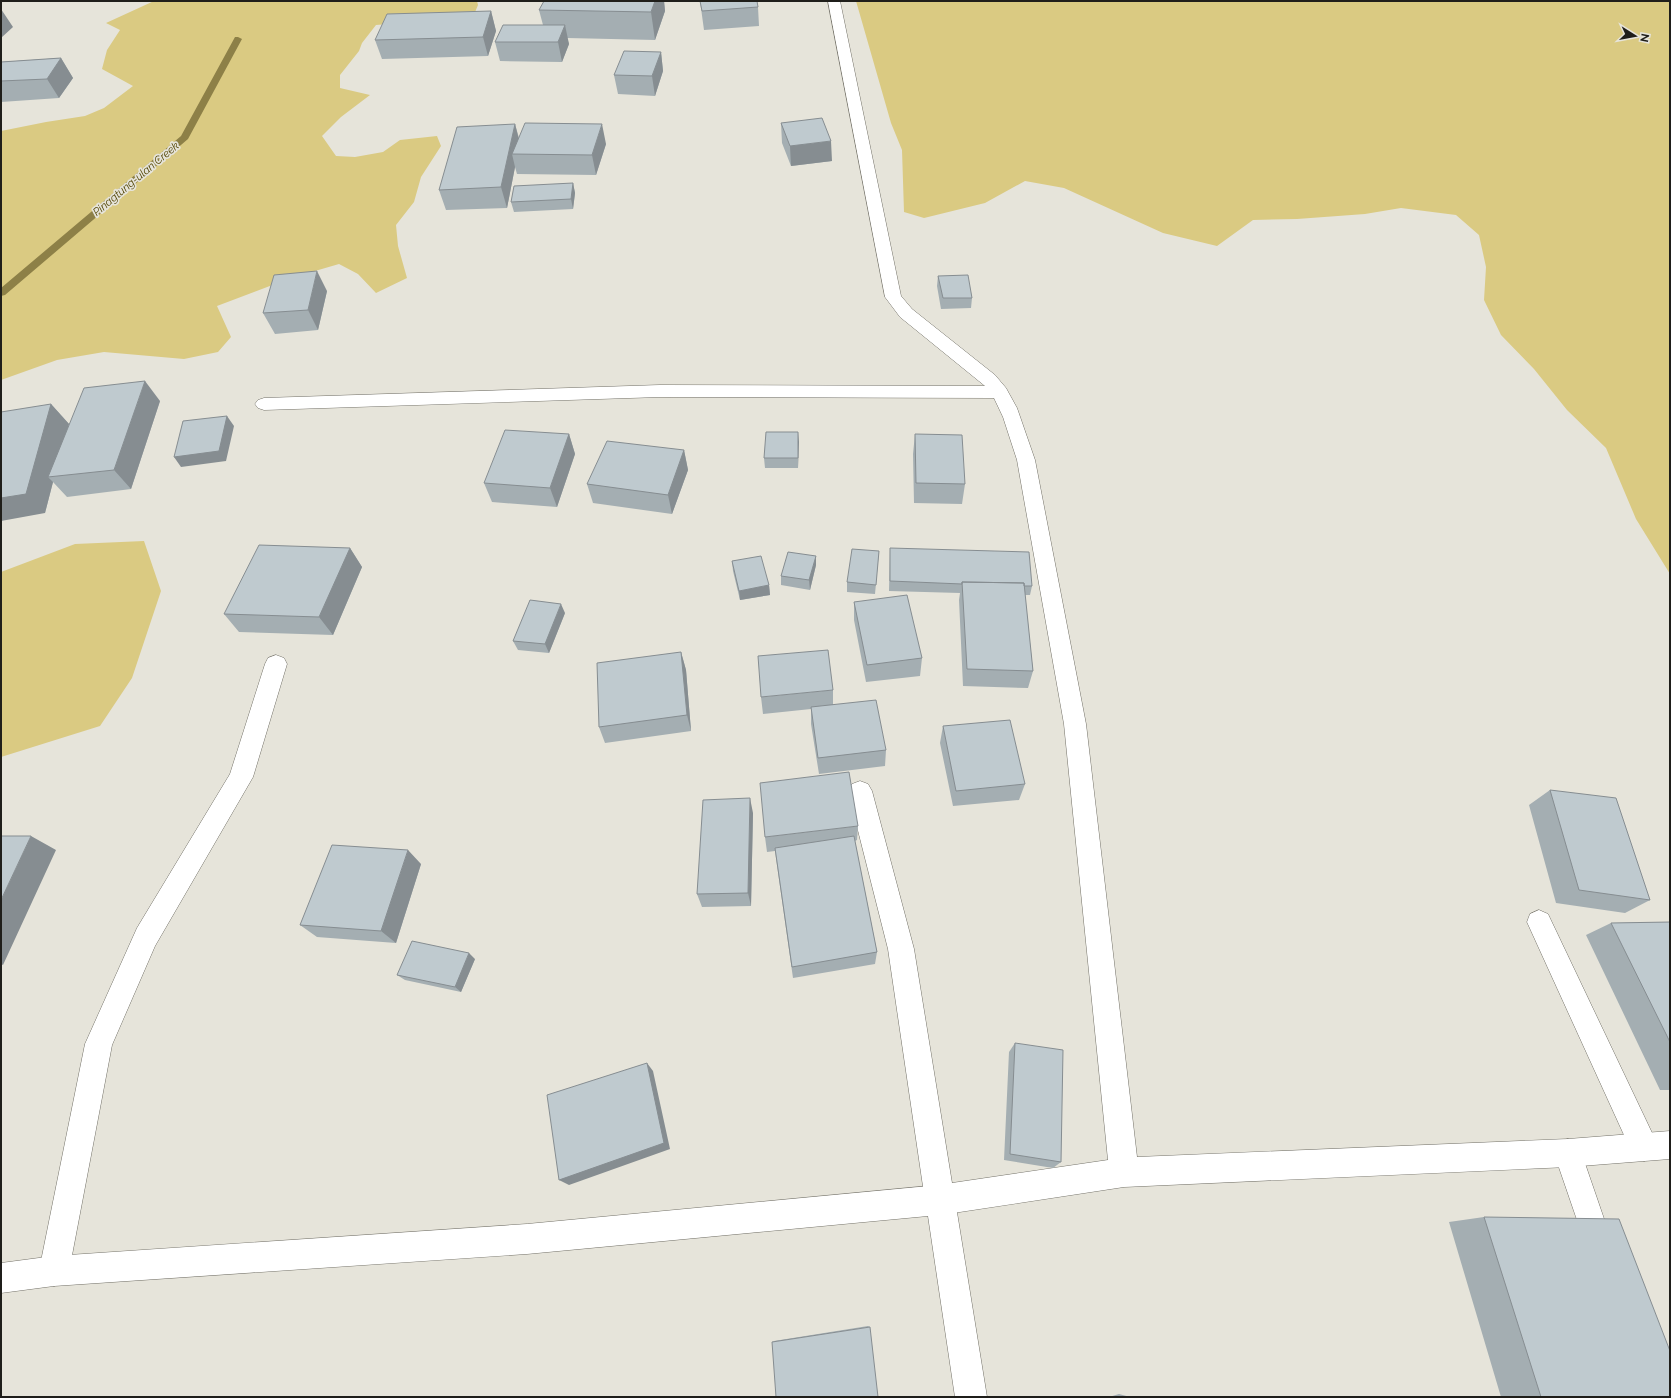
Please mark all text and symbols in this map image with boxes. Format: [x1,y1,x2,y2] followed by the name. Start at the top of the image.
[1615,16,1655,56] north arrow
[1637,32,1652,43] text: N
[90,139,182,219] water label: Pinagtung-ulan Creek

